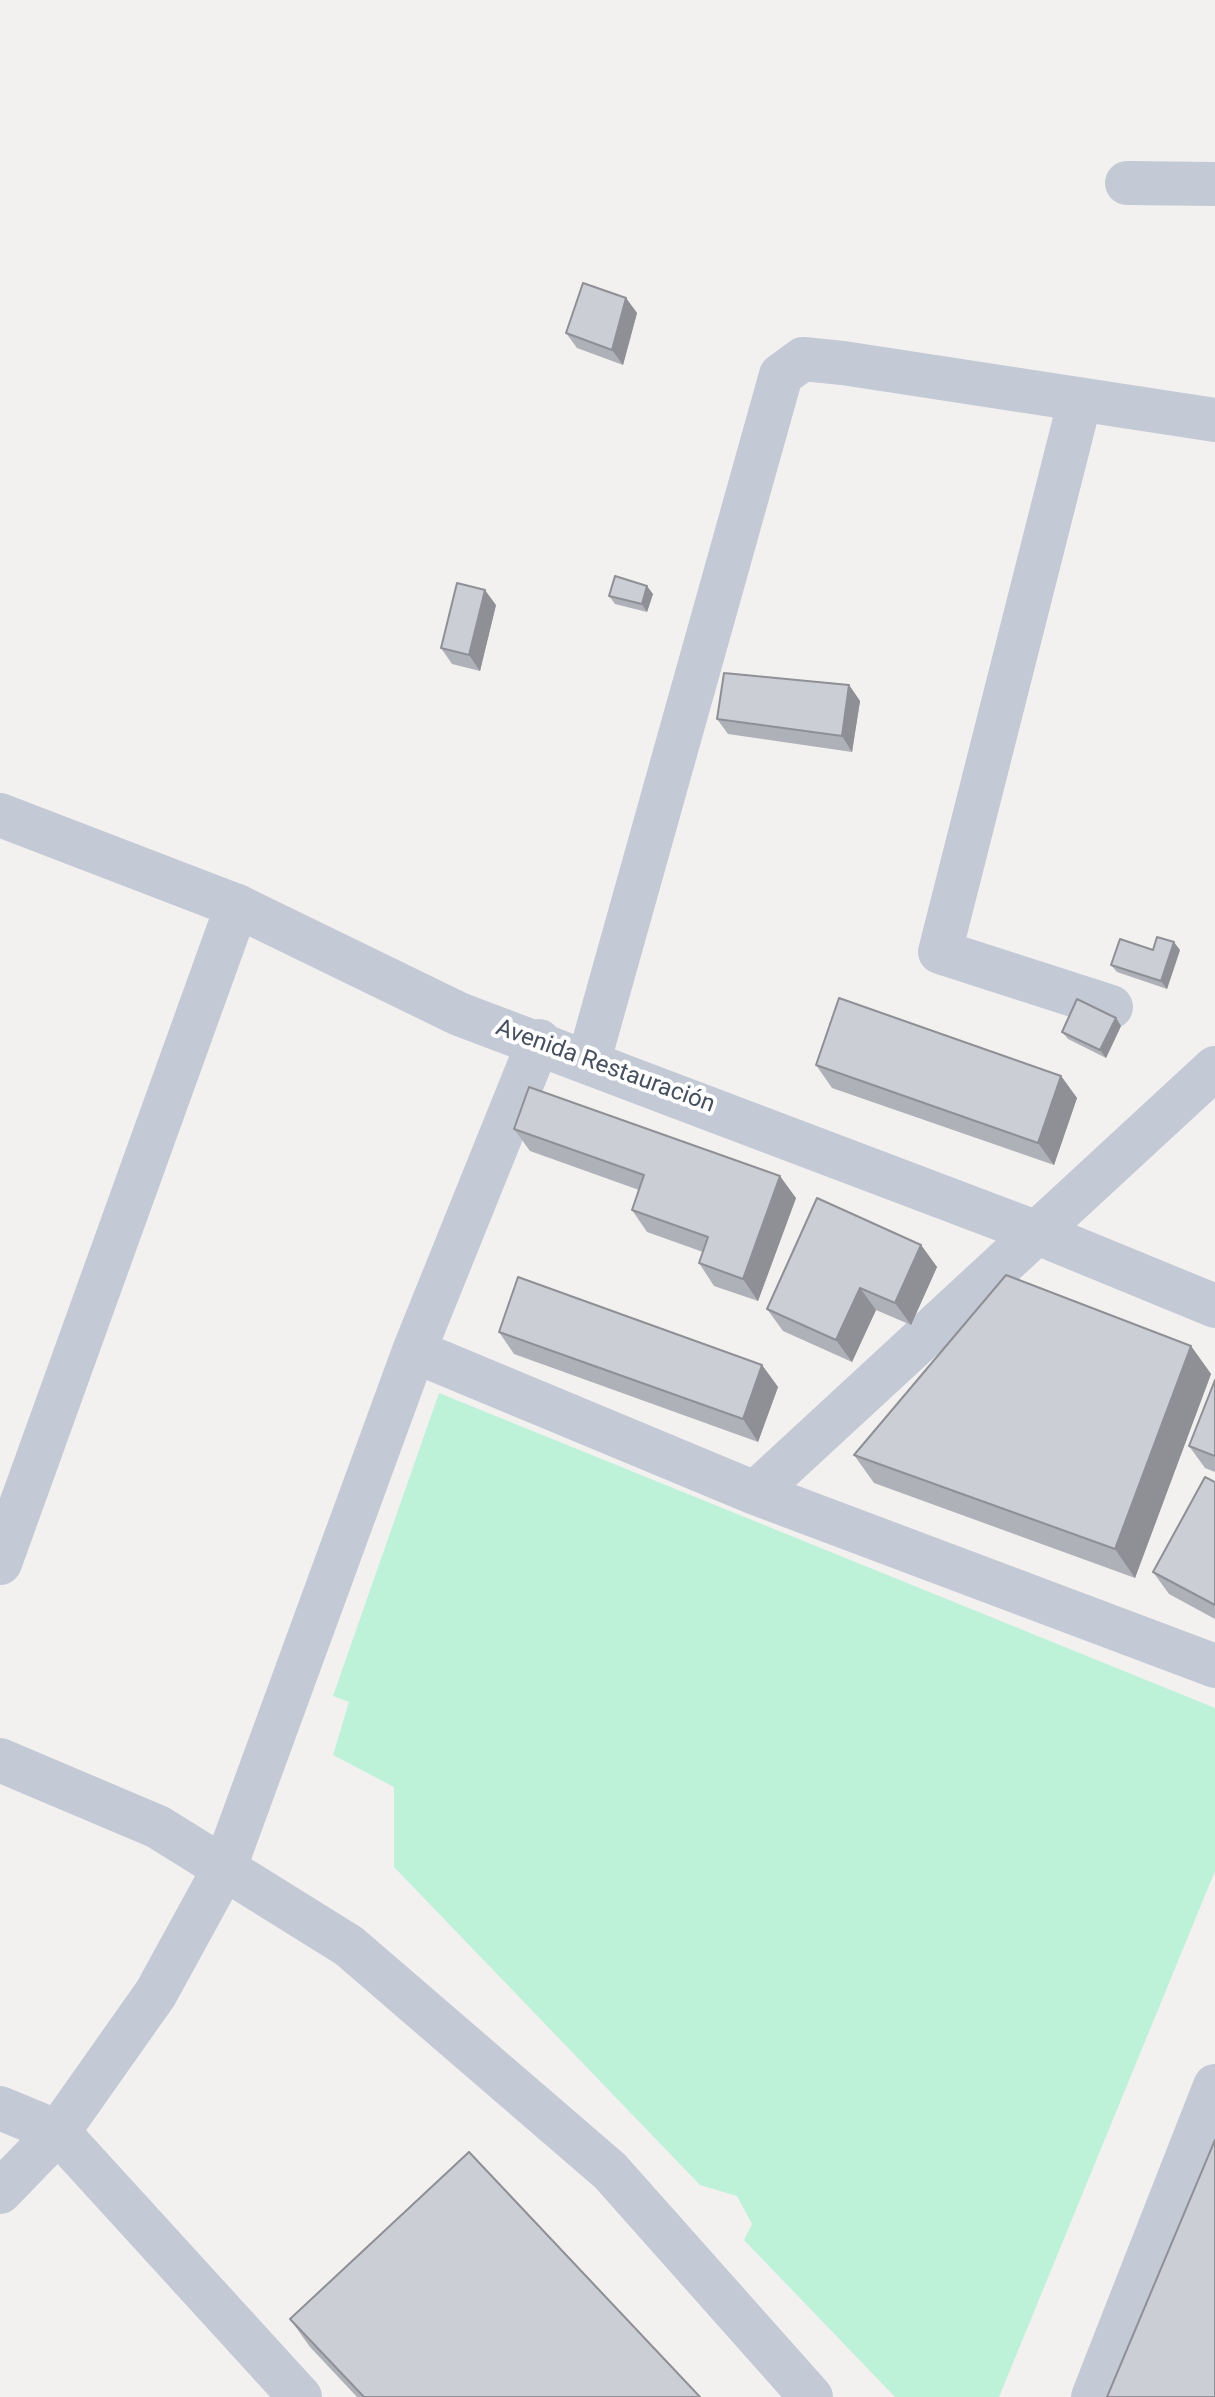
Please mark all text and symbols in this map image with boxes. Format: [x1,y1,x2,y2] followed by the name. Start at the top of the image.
[492,1014,718,1120] street label: Avenida Restauración

